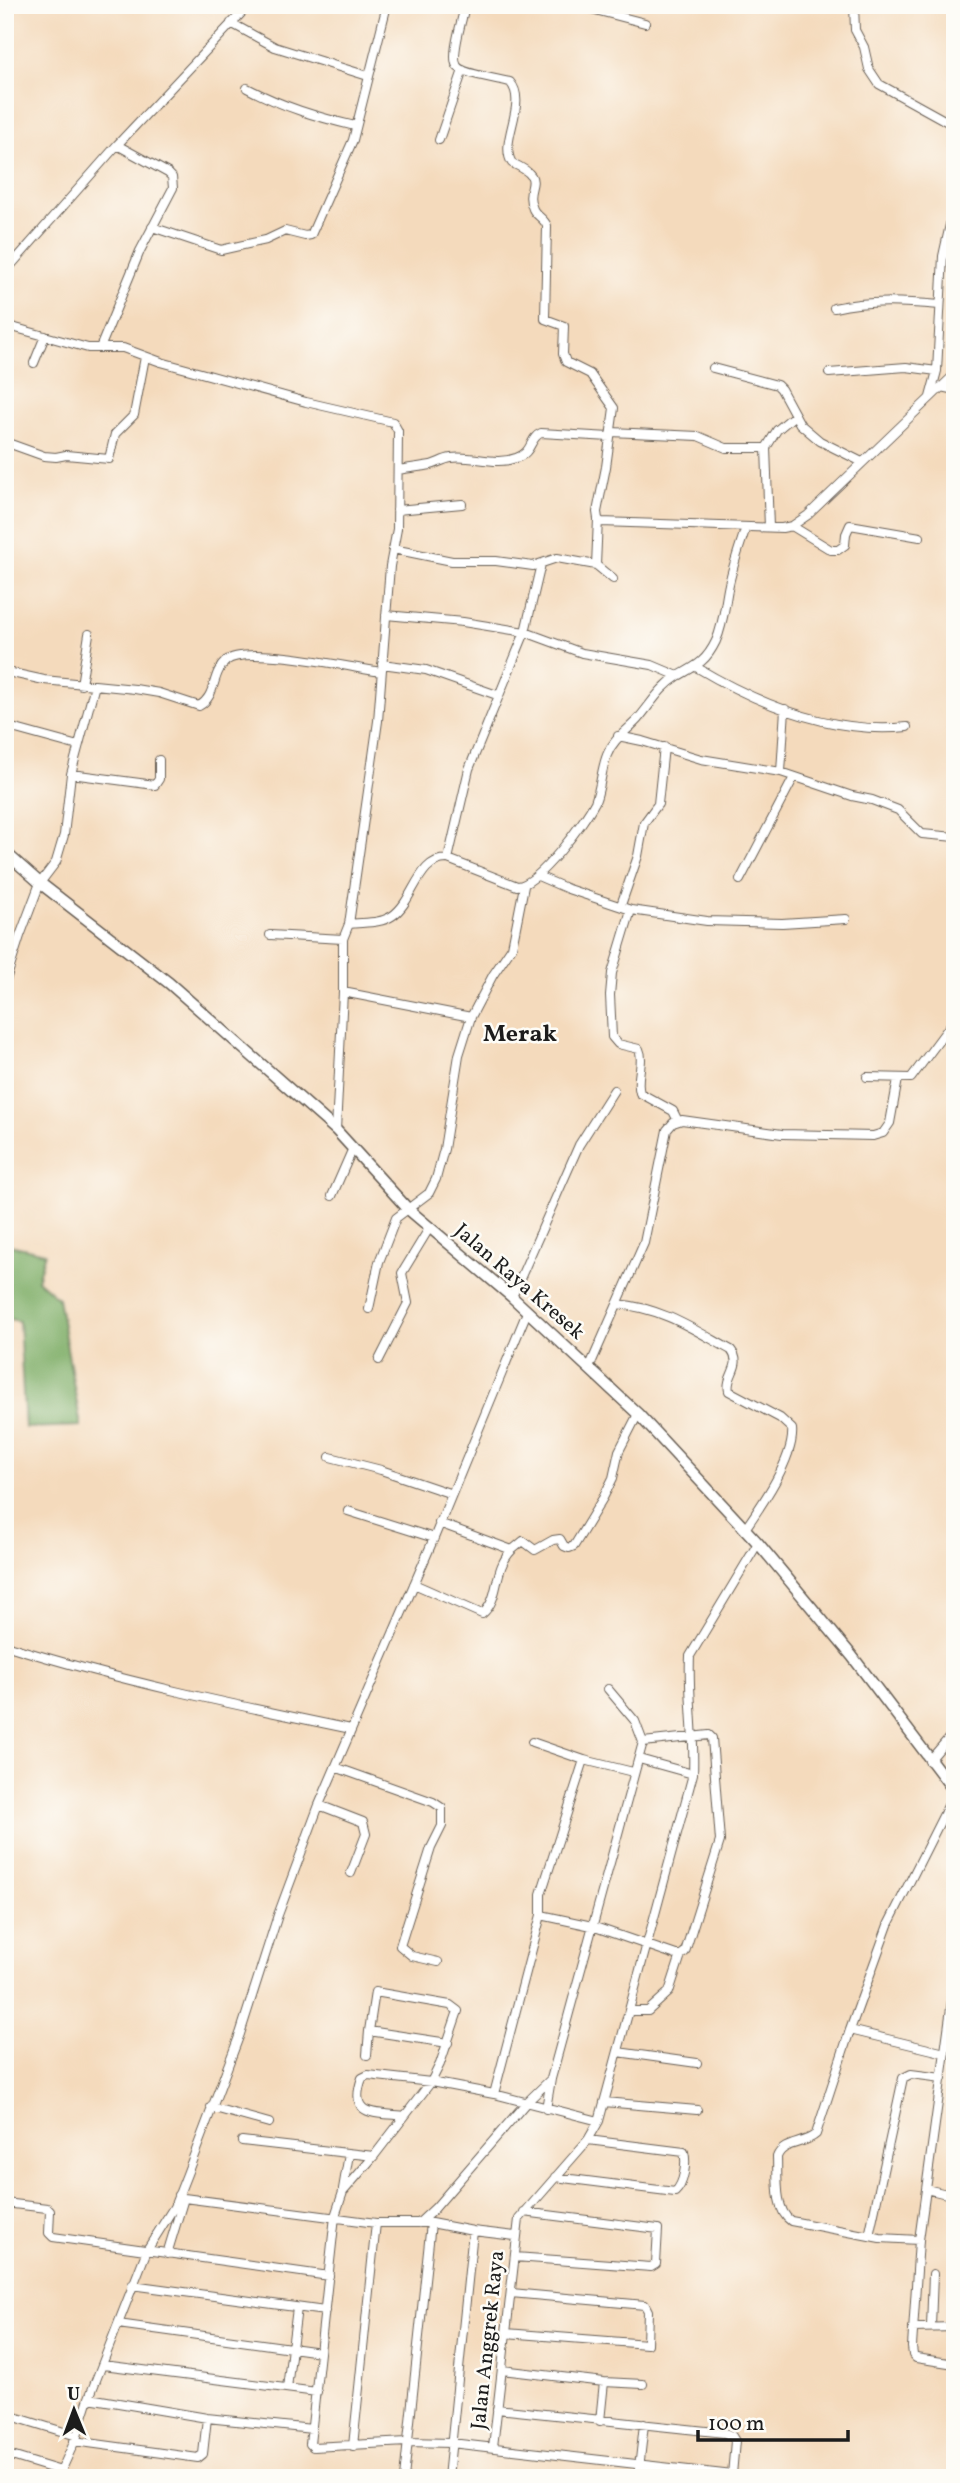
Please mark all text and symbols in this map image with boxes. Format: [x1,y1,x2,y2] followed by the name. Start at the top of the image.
[483,1018,557,1052] district label: Merak
[447,1217,591,1347] street label: Jalan Raya Kresek
[465,2249,512,2431] street label: Jalan Anggrek Raya
[38,2374,108,2444] north arrow
[67,2382,80,2408] text: U
[698,2399,848,2443] scale bar
[708,2410,765,2439] text: 100 m

